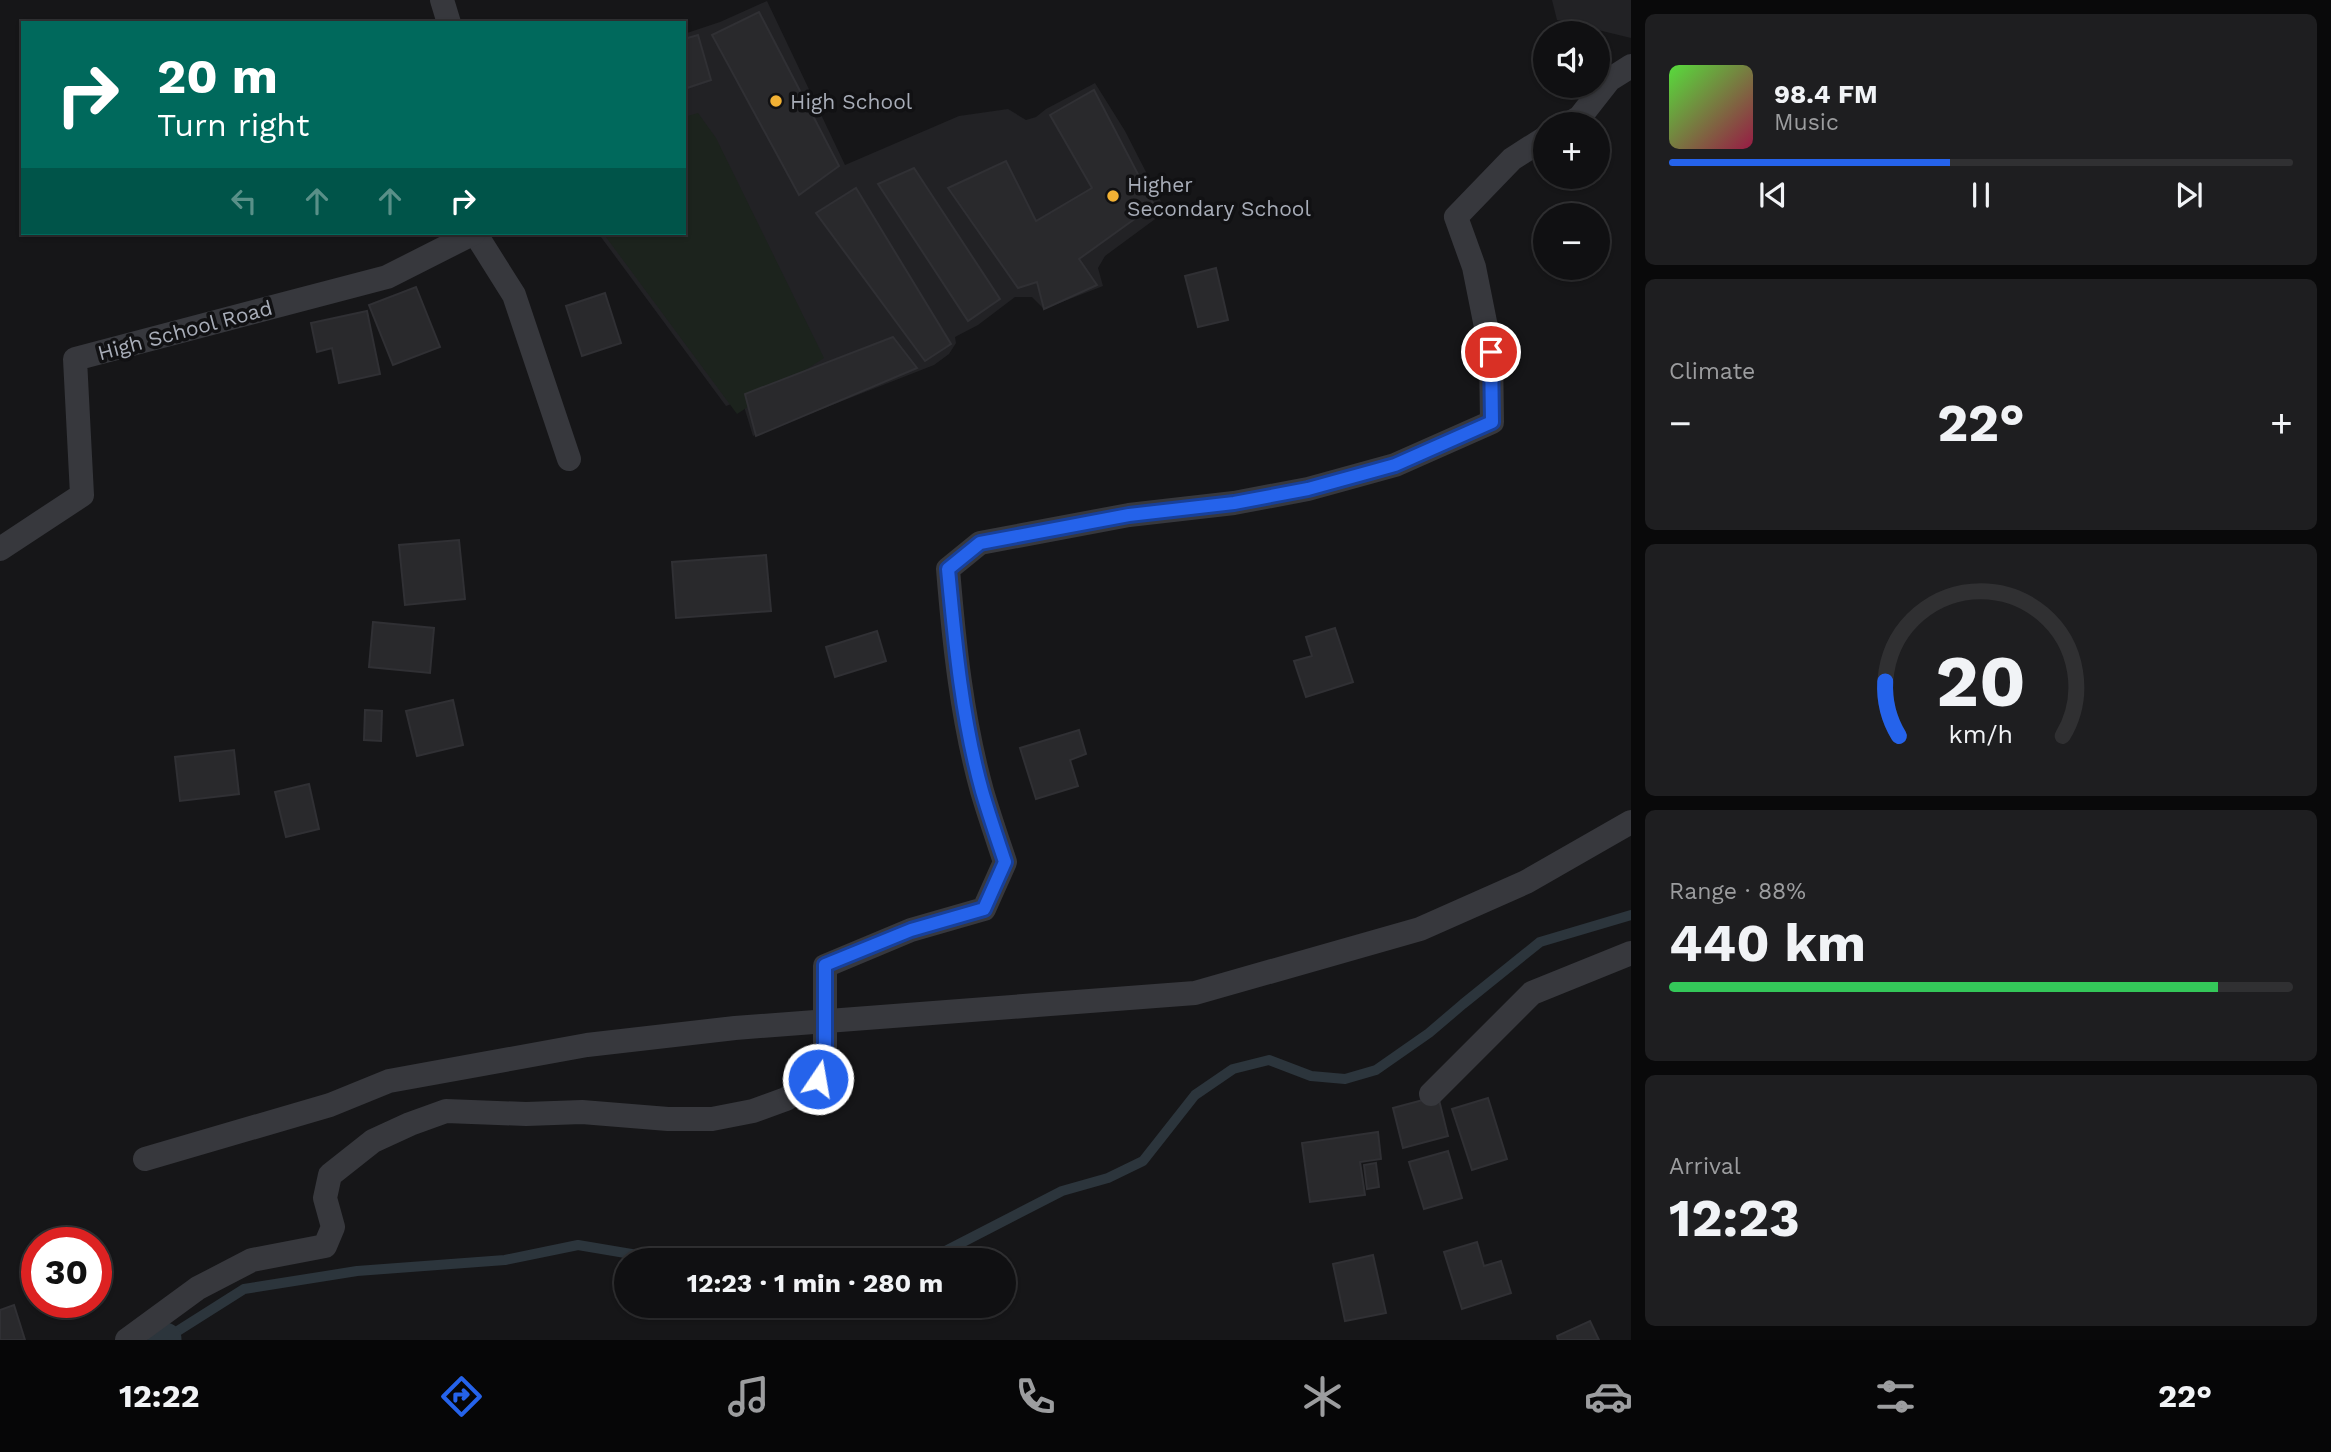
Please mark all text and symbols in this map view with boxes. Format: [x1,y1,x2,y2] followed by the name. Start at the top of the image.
[1533,21,1610,280] map controls
[1533,21,1610,98] button: sound
[157,47,278,105] text: 20 m
[42,49,133,140] icon: right
[1774,79,1878,109] text: 98.4 FM
[790,89,913,114] place label: High School
[768,93,784,109] marker: High School
[157,106,309,144] text: Turn right
[1774,109,1839,136] text: Music
[1533,112,1610,189] button: +
[1127,172,1311,221] place label: Higher Secondary School
[1754,176,1792,214] icon: previous
[1962,176,2000,214] icon: pause
[2170,176,2208,214] icon: next
[225,182,263,220] icon: left
[298,182,336,220] icon: ahead
[371,182,409,220] icon: ahead
[444,182,482,220] icon: right
[1105,188,1121,204] marker: Higher Secondary School
[1533,203,1610,280] button: −
[95,295,275,365] street label: High School Road
[1461,322,1521,382] pin
[1472,333,1510,371] icon: arrive
[1669,358,1755,385] text: Climate
[1937,393,2025,454] text: 22°
[1669,401,1692,445] text: −
[2270,401,2293,445] text: +
[1936,638,2026,724] text: 20
[1949,720,2013,749] text: km/h
[1669,878,1806,905] text: Range · 88%
[1669,913,1866,974] text: 440 km
[781,1042,855,1116] position arrow
[1669,1153,1741,1180] text: Arrival
[1669,1188,1800,1249] text: 12:23
[21,1227,112,1318] speed limit sign: 30
[687,1268,943,1298] text: 12:23 · 1 min · 280 m
[437,1372,486,1421] icon: directions
[724,1372,773,1421] icon: music
[1011,1372,1060,1421] icon: phone
[1298,1372,1347,1421] icon: climate
[1584,1372,1633,1421] icon: car
[1871,1372,1920,1421] icon: filters
[119,1377,200,1415] text: 12:22
[2158,1377,2212,1415] text: 22°

